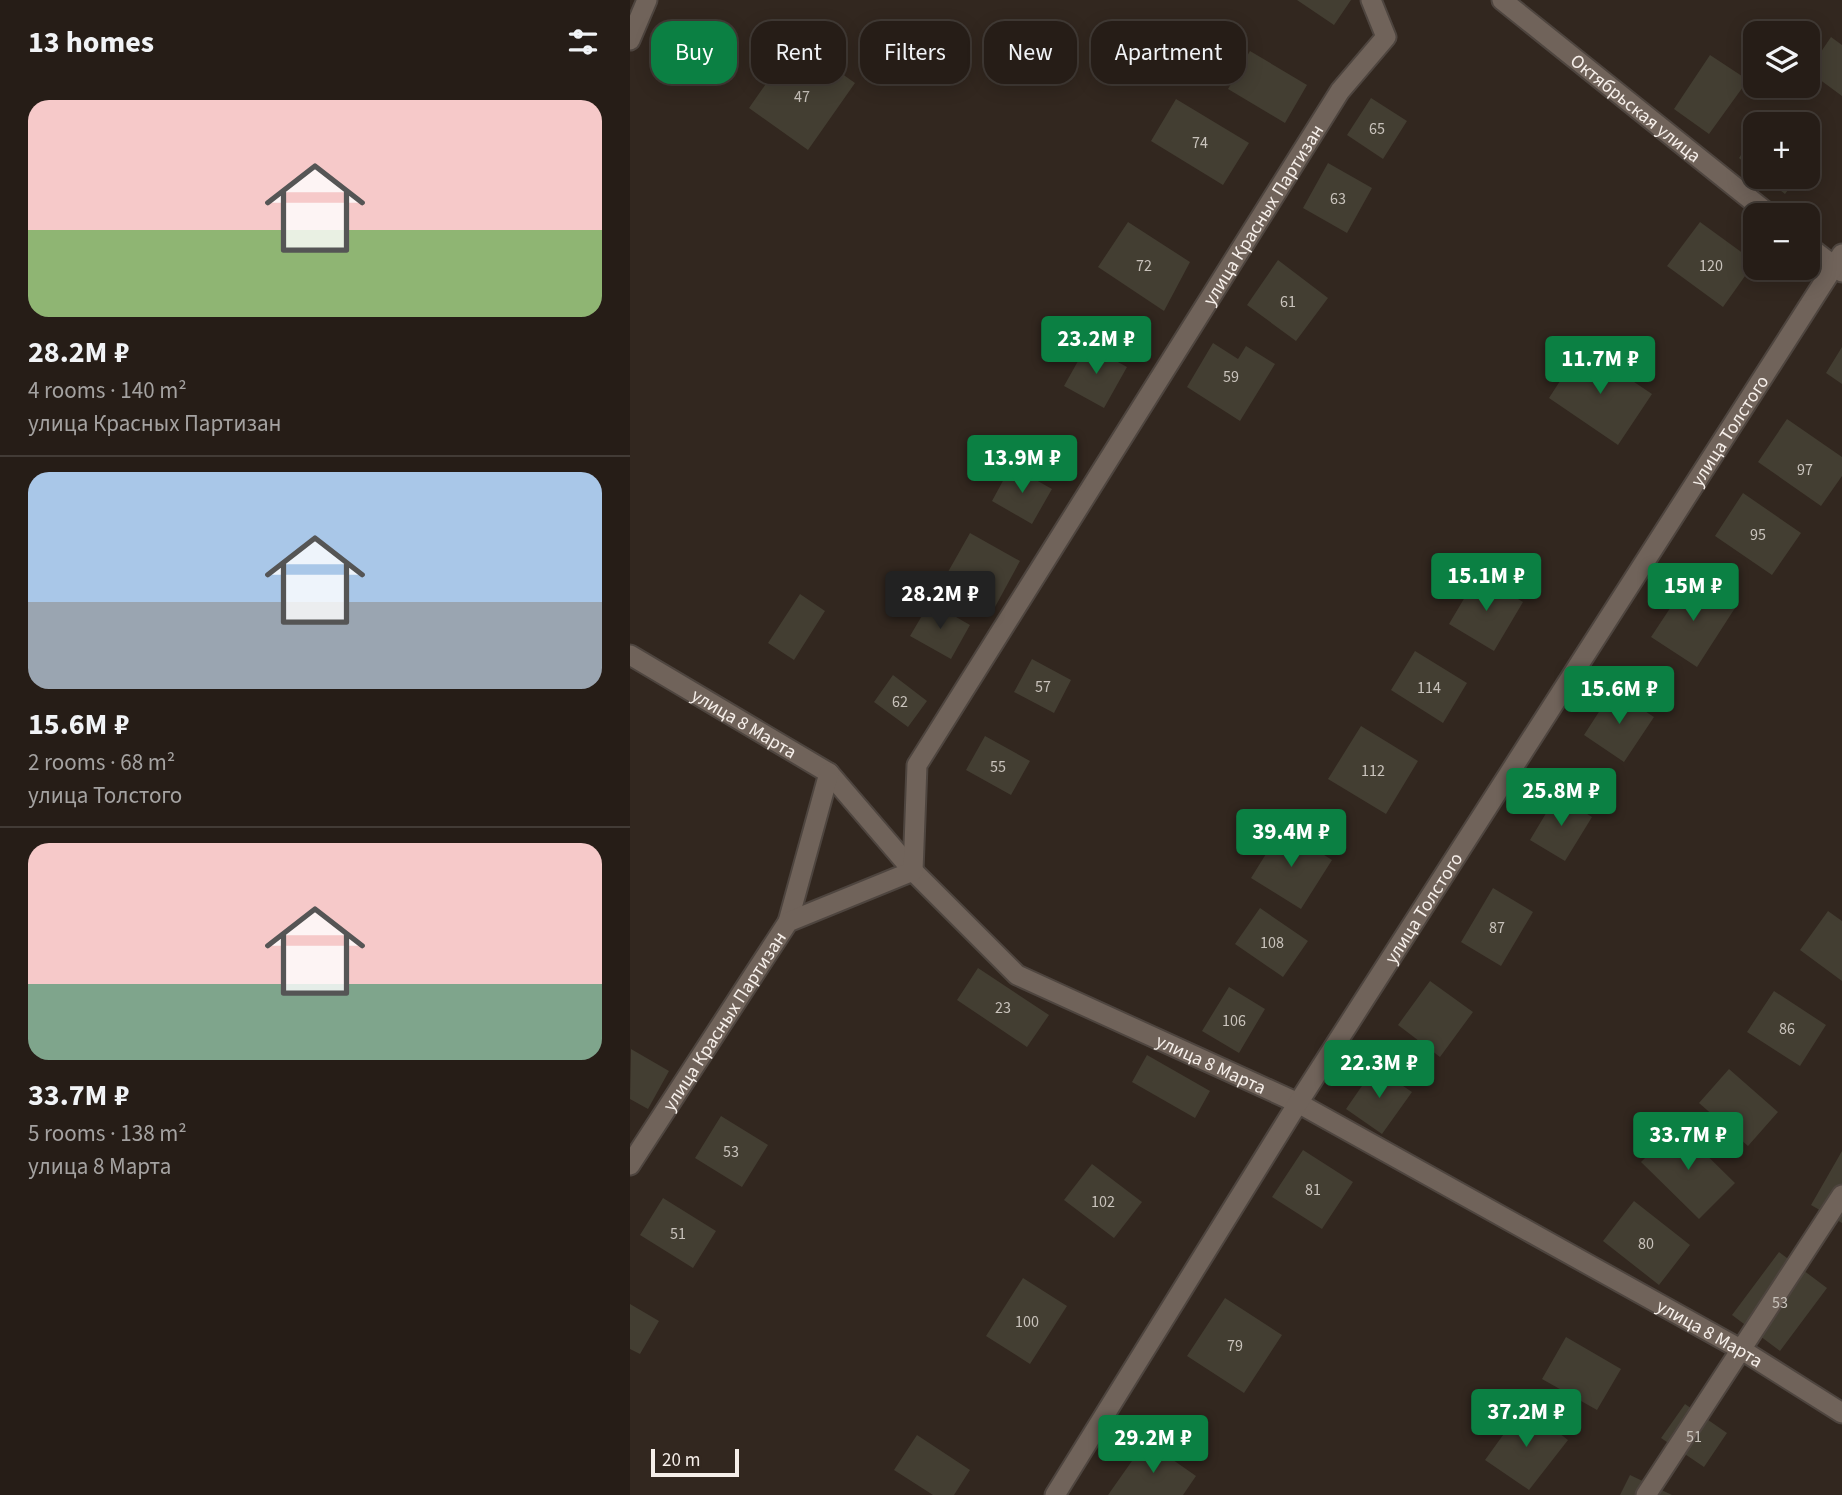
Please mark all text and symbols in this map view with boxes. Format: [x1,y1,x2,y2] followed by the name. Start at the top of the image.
[28,21,154,64] text: 13 homes
[651,21,737,84] chip: Buy
[751,21,846,84] chip: Rent
[860,21,970,84] chip: Filters
[984,21,1077,84] chip: New
[1091,21,1246,84] chip: Apartment
[1743,21,1820,280] map controls
[1743,21,1820,98] button: layers
[564,23,602,61] icon: filters
[1564,48,1706,170] street label: Октябрьская улица
[794,86,810,108] house number: 47
[1743,112,1820,189] button: +
[1369,118,1385,140] house number: 65
[1197,119,1331,311] street label: улица Красных Партизан
[1192,132,1208,154] house number: 74
[252,145,378,271] icon: home
[1330,188,1346,210] house number: 63
[1743,203,1820,280] button: −
[1136,255,1152,277] house number: 72
[1699,255,1723,277] house number: 120
[1280,291,1296,313] house number: 61
[1031,316,1161,376] pin: 23.2M ₽
[1057,322,1135,355] text: 23.2M ₽
[28,331,129,374] text: 28.2M ₽
[1535,336,1665,396] pin: 11.7M ₽
[1561,342,1639,375] text: 11.7M ₽
[1223,366,1239,388] house number: 59
[1684,370,1776,492] street label: улица Толстого
[28,374,187,407] text: 4 rooms · 140 m²
[28,407,281,440] text: улица Красных Партизан
[957,435,1087,495] pin: 13.9M ₽
[983,441,1061,474] text: 13.9M ₽
[1797,459,1813,481] house number: 97
[252,517,378,643] icon: home
[1750,524,1766,546] house number: 95
[1421,554,1551,613] pin: 15.1M ₽
[1447,559,1525,592] text: 15.1M ₽
[1644,564,1742,623] pin: 15M ₽
[1664,569,1722,602] text: 15M ₽
[875,572,1005,631] pin: 28.2M ₽
[901,577,979,610] text: 28.2M ₽
[1554,666,1684,726] pin: 15.6M ₽
[1580,672,1658,705] text: 15.6M ₽
[1035,676,1051,698] house number: 57
[1417,677,1441,699] house number: 114
[686,682,801,766] street label: улица 8 Марта
[892,691,908,713] house number: 62
[28,703,129,746] text: 15.6M ₽
[28,746,175,779] text: 2 rooms · 68 m²
[990,756,1006,778] house number: 55
[1361,760,1385,782] house number: 112
[1496,768,1626,828] pin: 25.8M ₽
[1522,774,1600,807] text: 25.8M ₽
[28,779,182,812] text: улица Толстого
[1226,810,1356,869] pin: 39.4M ₽
[1252,815,1330,848] text: 39.4M ₽
[1379,848,1470,970] street label: улица Толстого
[252,888,378,1014] icon: home
[1489,917,1505,939] house number: 87
[657,926,793,1117] street label: улица Красных Партизан
[1260,932,1284,954] house number: 108
[995,997,1011,1019] house number: 23
[1222,1010,1246,1032] house number: 106
[1779,1018,1795,1040] house number: 86
[1151,1028,1270,1102] street label: улица 8 Марта
[1314,1040,1444,1100] pin: 22.3M ₽
[1340,1046,1418,1079] text: 22.3M ₽
[28,1074,129,1117] text: 33.7M ₽
[1623,1112,1753,1172] pin: 33.7M ₽
[28,1117,187,1150] text: 5 rooms · 138 m²
[1649,1118,1727,1151] text: 33.7M ₽
[723,1141,739,1163] house number: 53
[28,1150,171,1183] text: улица 8 Марта
[1305,1179,1321,1201] house number: 81
[1091,1191,1115,1213] house number: 102
[670,1223,686,1245] house number: 51
[1638,1233,1654,1255] house number: 80
[1772,1292,1788,1314] house number: 53
[1651,1293,1768,1375] street label: улица 8 Марта
[1015,1311,1039,1333] house number: 100
[1227,1335,1243,1357] house number: 79
[1461,1390,1591,1449] pin: 37.2M ₽
[1487,1395,1565,1428] text: 37.2M ₽
[1088,1416,1218,1475] pin: 29.2M ₽
[1114,1421,1192,1454] text: 29.2M ₽
[1686,1426,1702,1448] house number: 51
[651,1446,738,1478] scale bar
[662,1447,700,1474] text: 20 m

